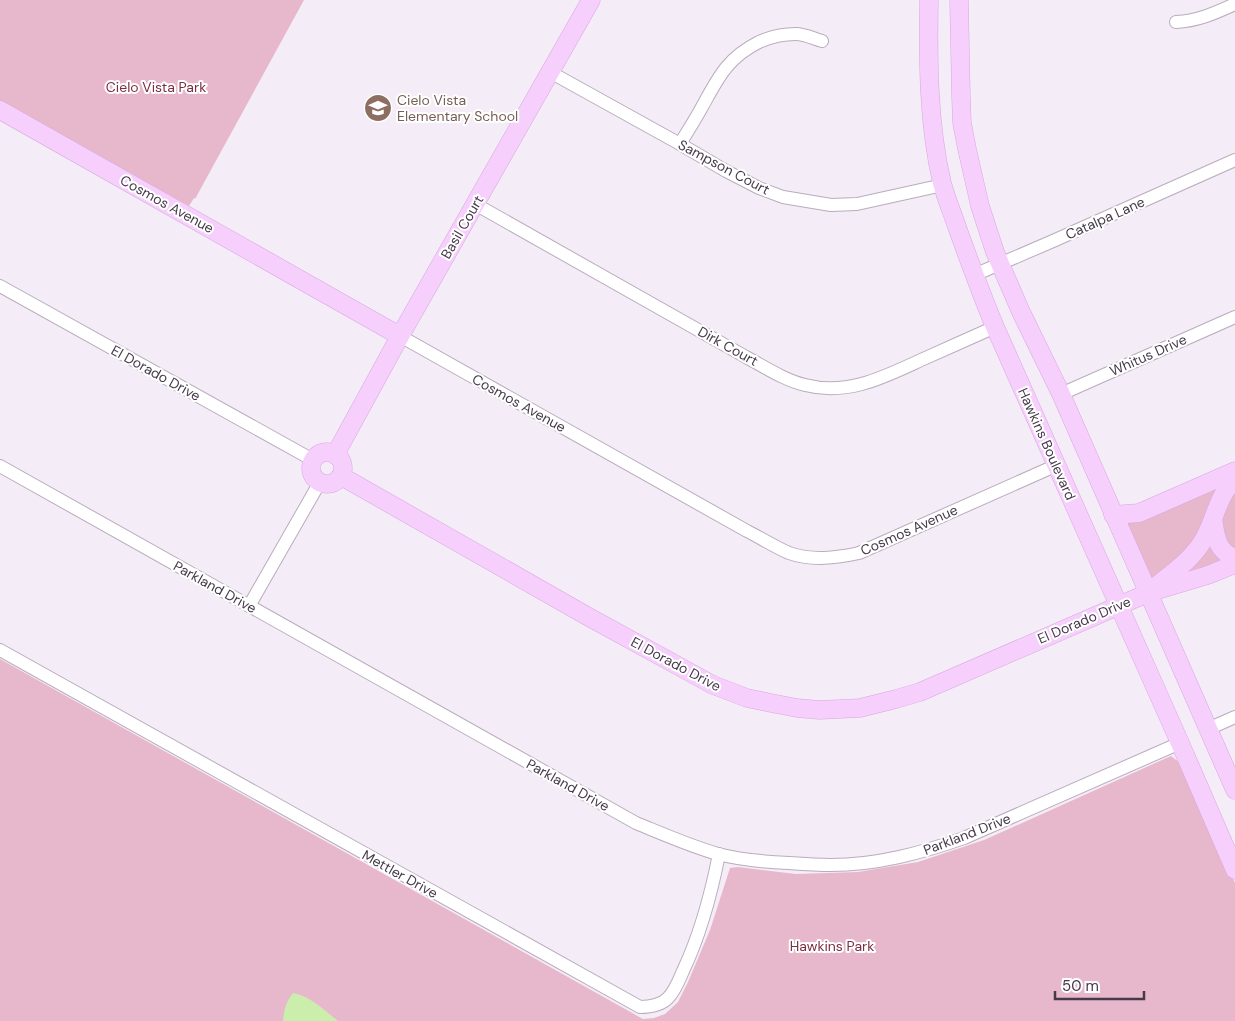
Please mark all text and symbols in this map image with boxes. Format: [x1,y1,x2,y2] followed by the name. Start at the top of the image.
[106,78,206,96] park label: Cielo Vista Park
[397,91,518,125] place label: Cielo Vista Elementary School
[363,93,393,123] school or university icon: Cielo Vista Elementary School
[675,135,773,199] street label: Sampson Court
[117,171,217,237] street label: Cosmos Avenue
[437,192,487,262] street label: Basil Court
[1063,193,1147,243] street label: Catalpa Lane
[695,322,761,370] street label: Dirk Court
[1107,330,1189,380] street label: Whitus Drive
[108,341,204,405] street label: El Dorado Drive
[469,370,569,436] street label: Cosmos Avenue
[1014,385,1080,503] street label: Hawkins Boulevard
[858,501,960,559] street label: Cosmos Avenue
[170,557,260,617] street label: Parkland Drive
[1035,592,1133,648] street label: El Dorado Drive
[628,633,724,695] street label: El Dorado Drive
[523,755,613,815] street label: Parkland Drive
[921,809,1013,859] street label: Parkland Drive
[359,846,441,902] street label: Mettler Drive
[790,937,874,955] park label: Hawkins Park
[1055,968,1144,1000] scale bar
[1062,976,1099,996] text: 50 m

